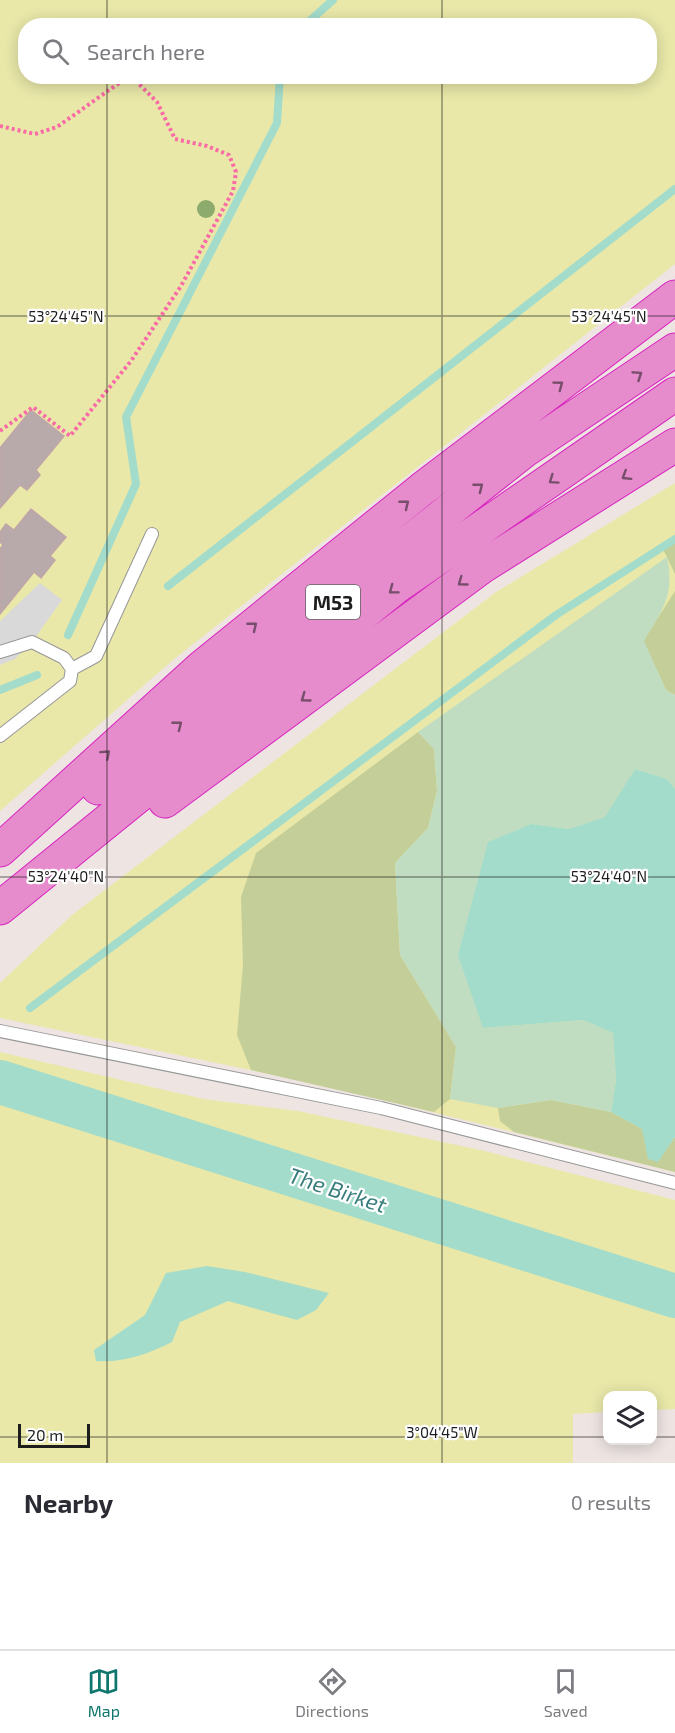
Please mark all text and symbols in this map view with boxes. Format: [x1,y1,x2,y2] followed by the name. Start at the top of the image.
[18,18,657,84] search box
[39,35,72,68] icon: search
[87,38,205,64] text: Search here
[28,307,104,325] text: 53°24'45"N
[571,307,647,325] text: 53°24'45"N
[632,370,642,382] one-way arrow
[553,381,564,392] one-way arrow
[621,469,632,480] one-way arrow
[549,473,560,484] one-way arrow
[472,483,483,494] one-way arrow
[398,500,409,511] one-way arrow
[457,575,468,586] one-way arrow
[388,583,399,594] one-way arrow
[306,585,360,619] road number: M53
[246,622,257,633] one-way arrow
[300,691,311,702] one-way arrow
[171,721,182,732] one-way arrow
[99,750,109,761] one-way arrow
[28,867,104,885] text: 53°24'40"N
[571,867,647,885] text: 53°24'40"N
[286,1161,391,1217] water label: The Birket
[603,1391,657,1445] map controls
[603,1391,657,1445] button: layers
[18,1421,90,1448] scale bar
[406,1423,478,1441] text: 3°04'45"W
[27,1425,63,1444] text: 20 m
[24,1487,113,1518] text: Nearby
[571,1490,651,1514] text: 0 results
[87,1665,120,1720] tab: Map
[295,1665,369,1720] tab: Directions
[544,1665,588,1720] tab: Saved

